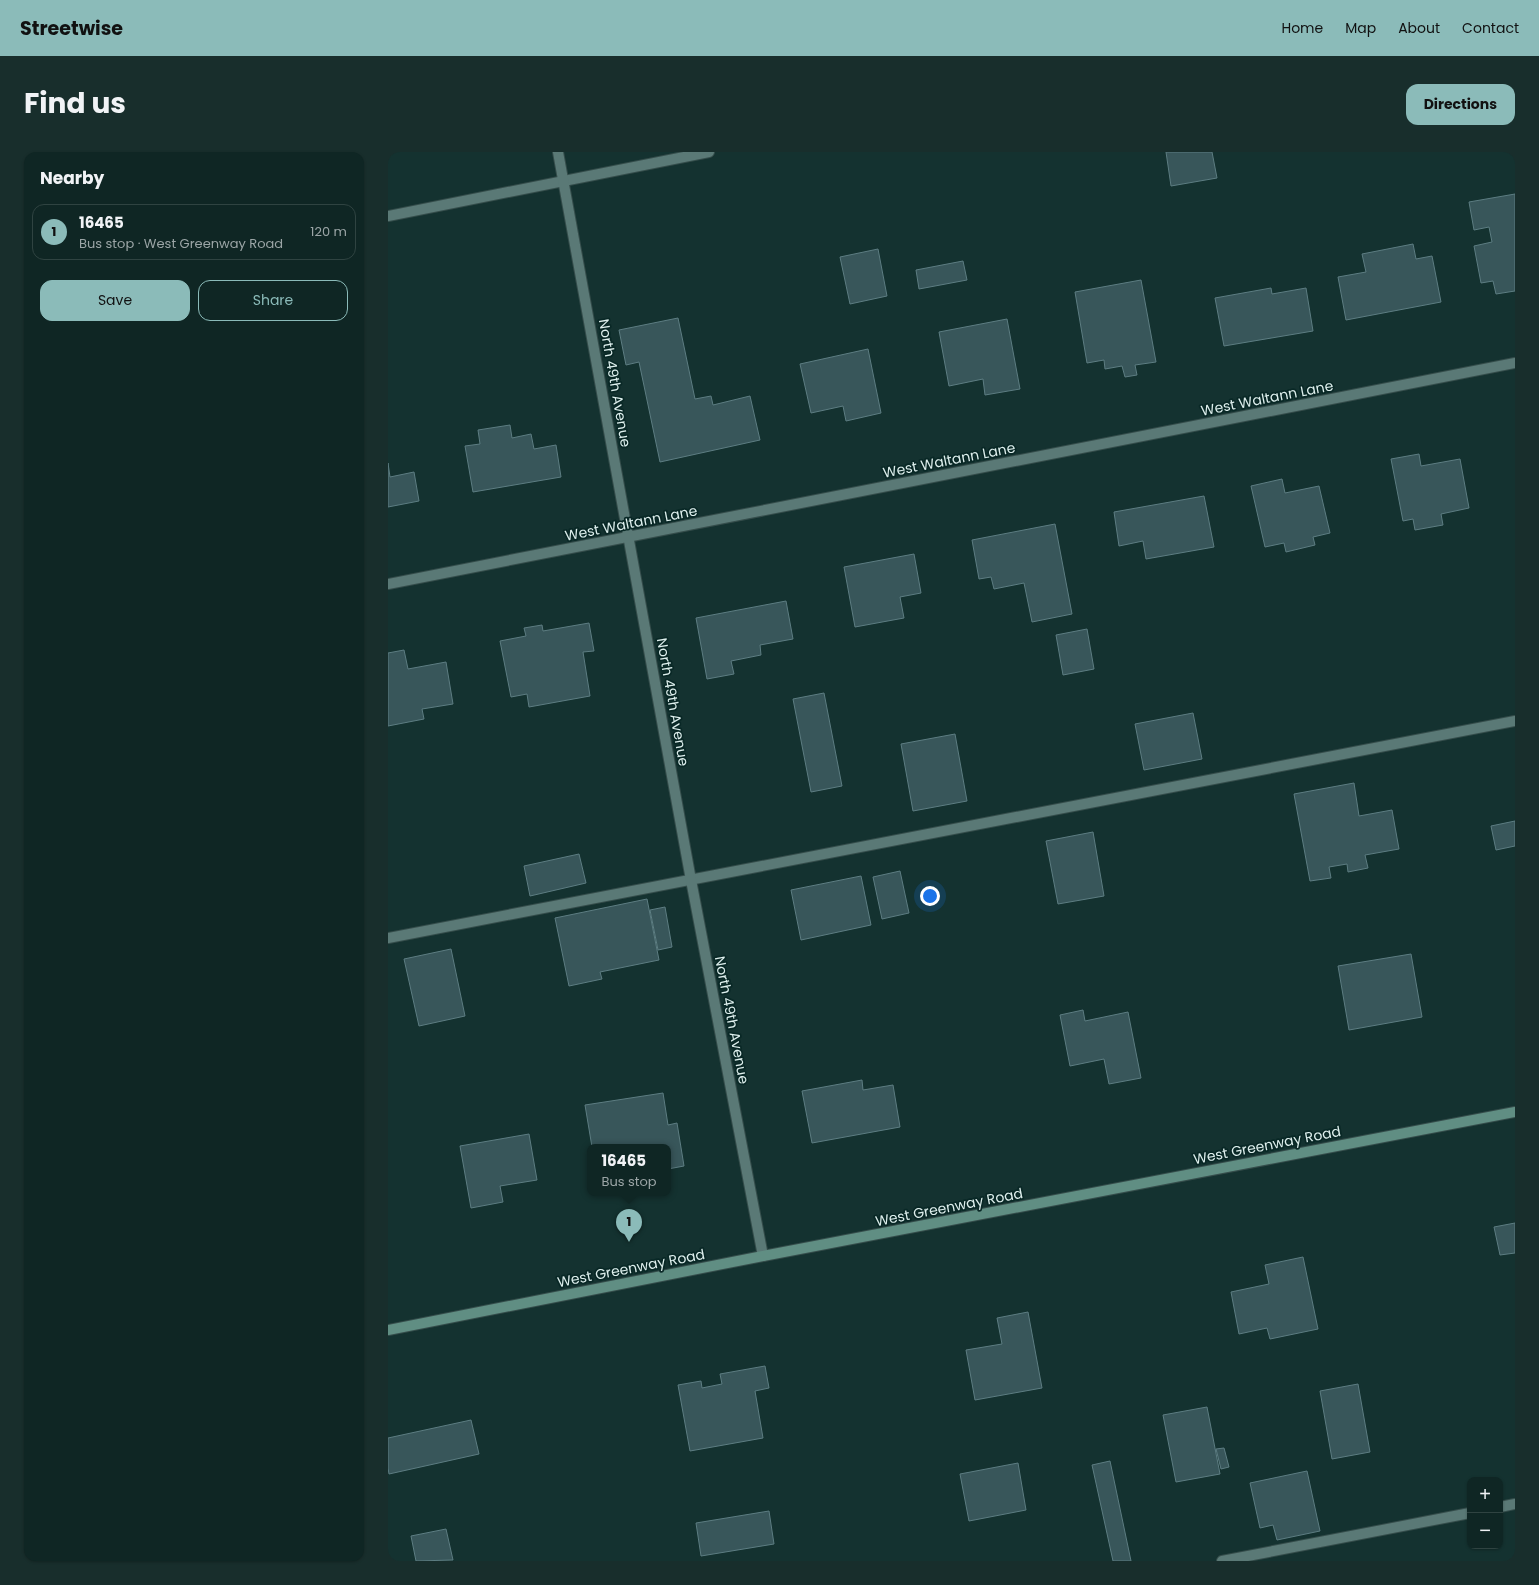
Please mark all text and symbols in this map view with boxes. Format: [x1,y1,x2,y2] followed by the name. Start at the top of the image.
[20,15,123,42] text: Streetwise
[1281,18,1323,38] text: Home
[1345,18,1376,38] text: Map
[1398,18,1440,38] text: About
[1462,18,1519,38] text: Contact
[24,84,126,123] text: Find us
[1406,84,1515,125] button: Directions
[40,166,104,190] text: Nearby
[79,212,124,233] text: 16465
[52,222,56,241] text: 1
[310,222,347,241] text: 120 m
[79,234,283,253] text: Bus stop · West Greenway Road
[40,280,190,321] button: Save
[198,280,348,321] button: Share
[594,317,636,449] street label: North 49th Avenue
[1199,375,1335,421] street label: West Waltann Lane
[881,437,1017,483] street label: West Waltann Lane
[563,500,699,546] street label: West Waltann Lane
[652,636,694,768] street label: North 49th Avenue
[920,886,940,906] your location
[710,954,754,1086] street label: North 49th Avenue
[1192,1121,1342,1169] street label: West Greenway Road
[587,1144,671,1196] popup
[601,1150,646,1171] text: 16465
[601,1172,657,1191] text: Bus stop
[874,1183,1024,1231] street label: West Greenway Road
[616,1209,642,1242] pin: 1
[556,1244,706,1292] street label: West Greenway Road
[1467,1477,1503,1549] map controls
[1467,1477,1503,1513] button: +
[1467,1513,1503,1549] button: −

